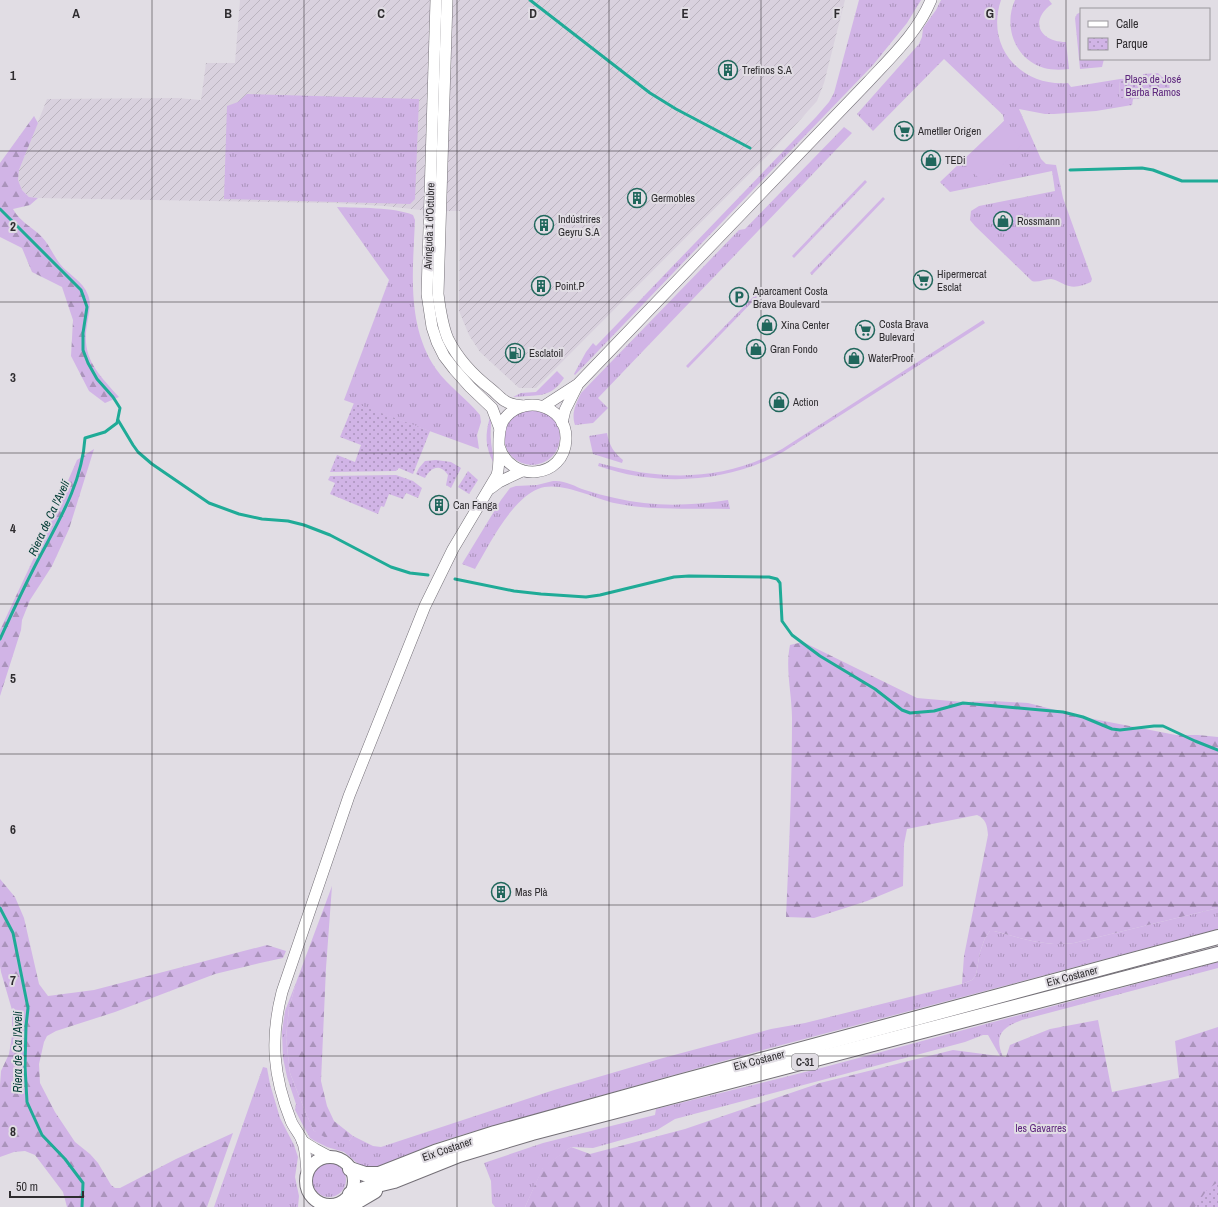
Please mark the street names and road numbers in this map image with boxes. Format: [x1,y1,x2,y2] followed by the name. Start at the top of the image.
[420,182,438,271] street label: Avinguda 1 d'Octubre
[1045,962,1099,990] street label: Eix Costaner
[732,1046,786,1074] street label: Eix Costaner
[792,1054,818,1070] road number: C-31
[420,1134,474,1164] street label: Eix Costaner

